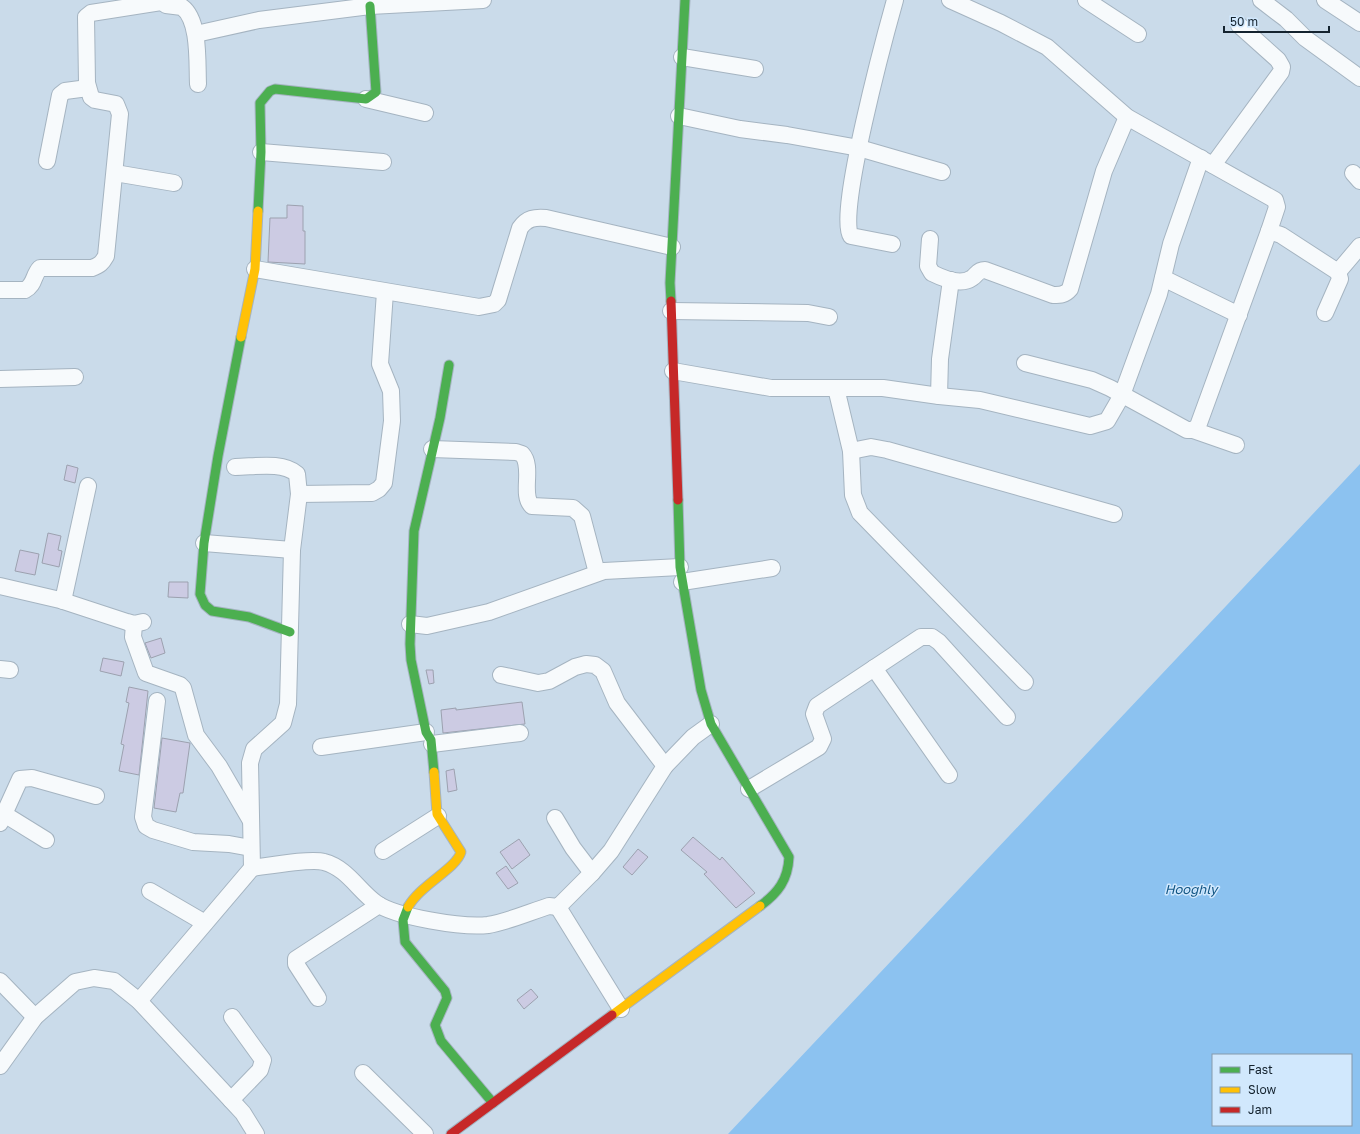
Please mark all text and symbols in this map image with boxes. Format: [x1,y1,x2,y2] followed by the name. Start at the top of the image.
[1224,8,1329,34] scale bar
[1230,14,1258,29] text: 50 m
[1165,881,1219,897] water label: Hooghly
[1212,1054,1352,1126] legend
[1248,1062,1273,1077] text: Fast
[1248,1082,1276,1097] text: Slow
[1248,1102,1272,1117] text: Jam

